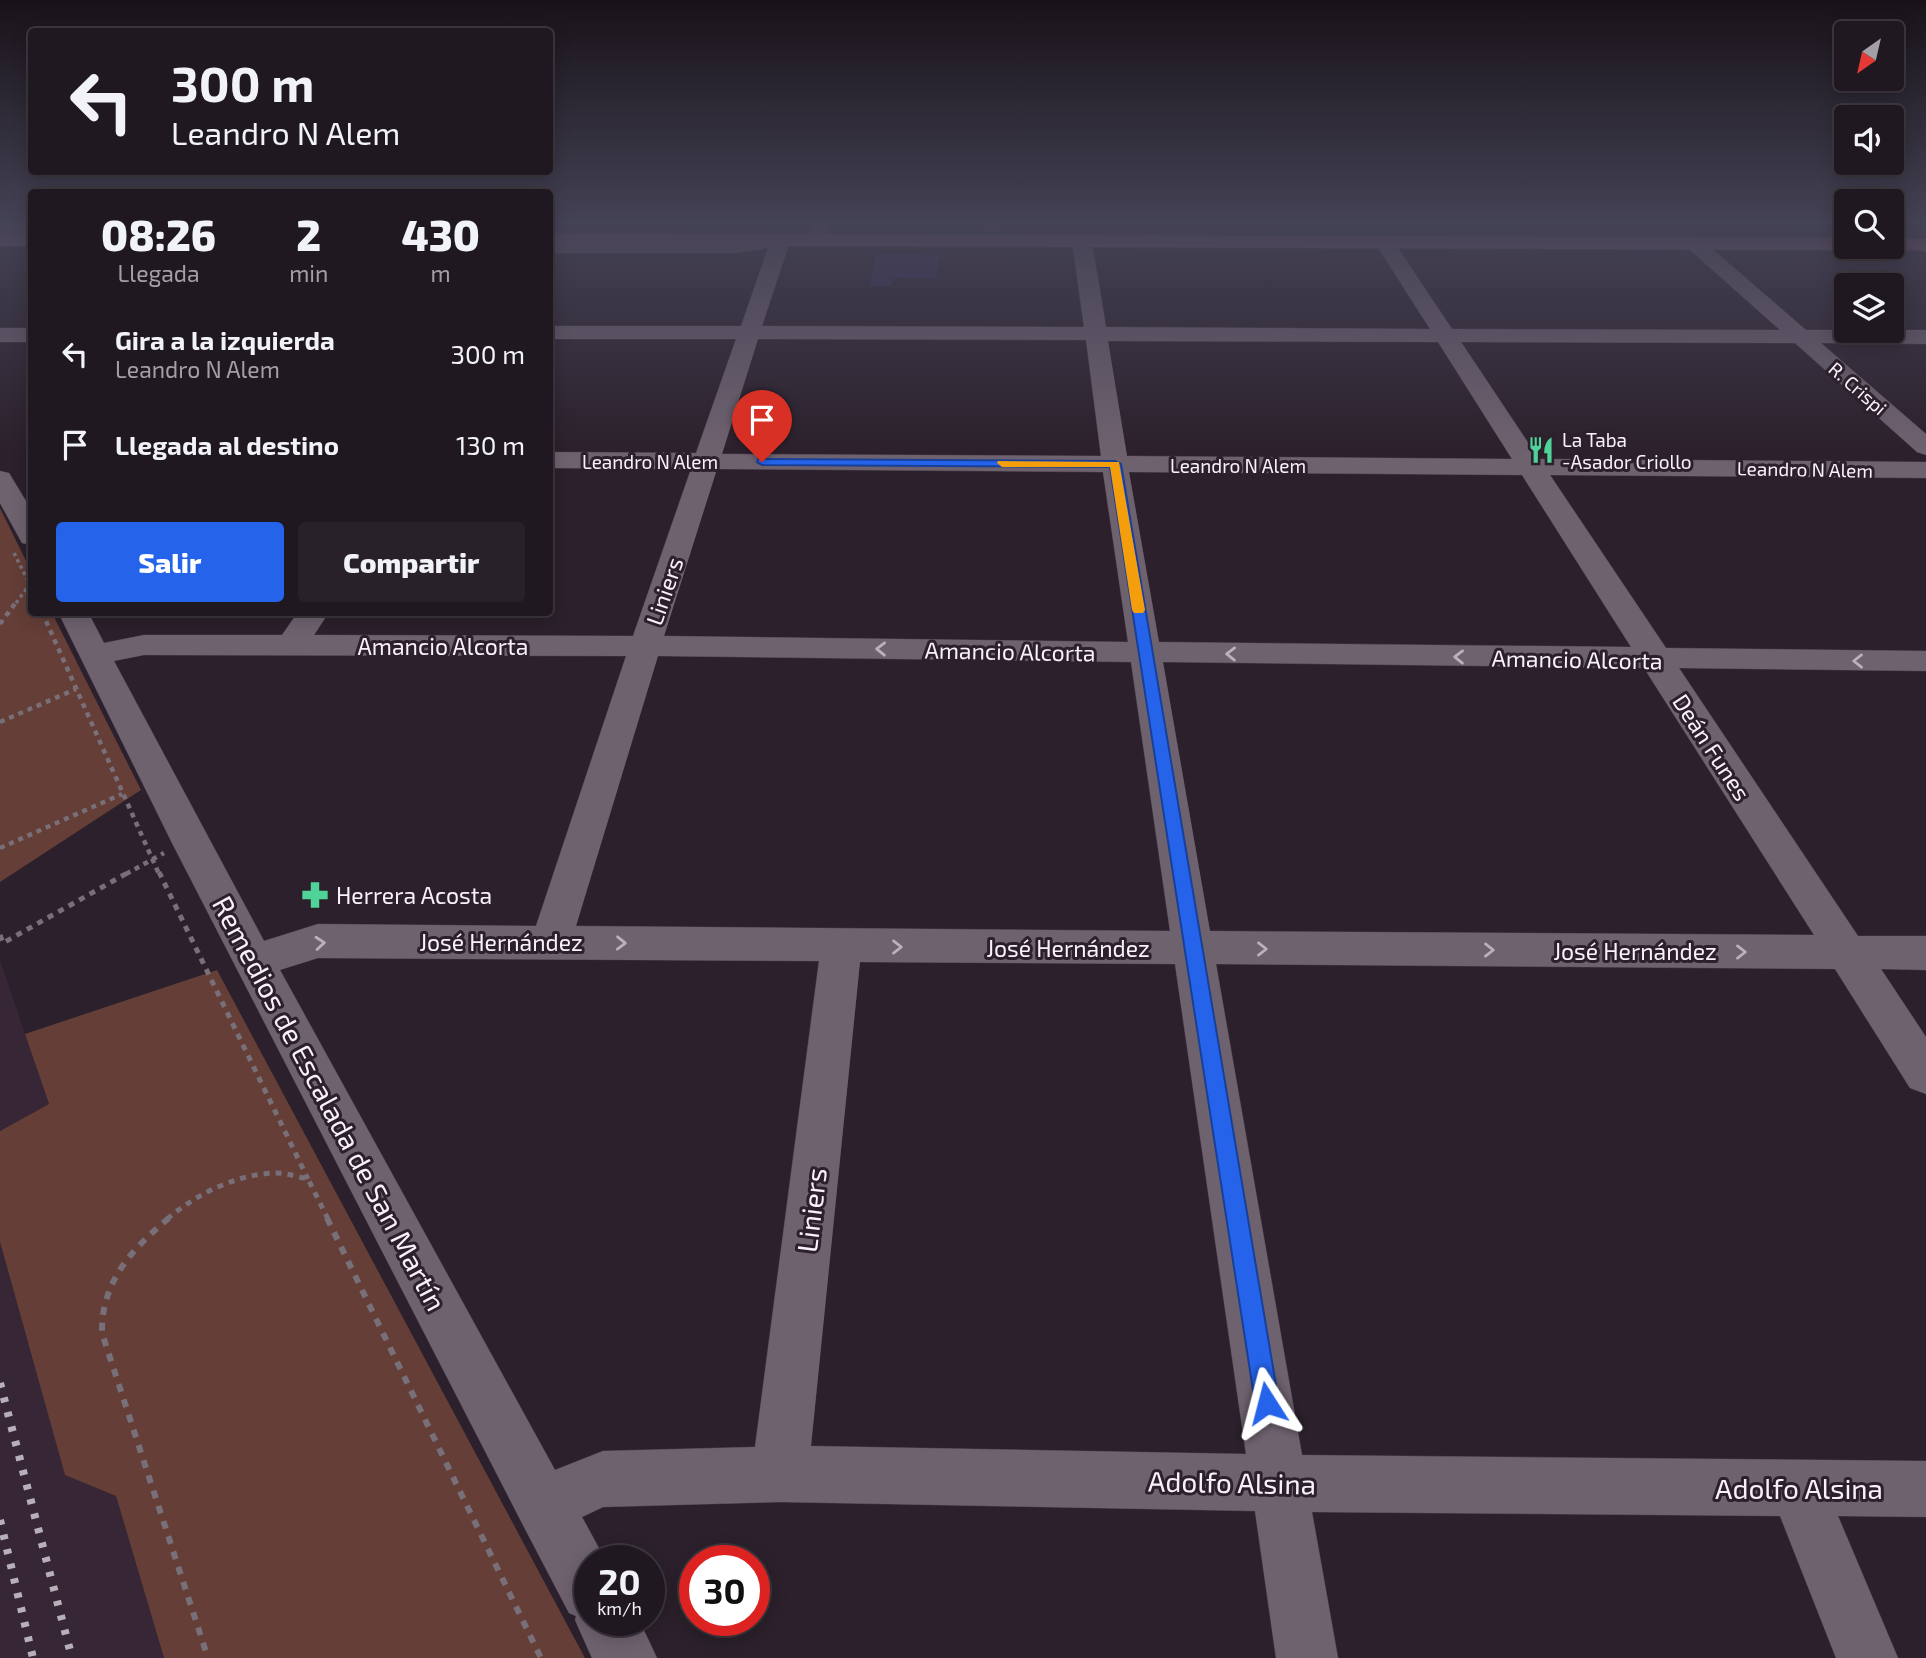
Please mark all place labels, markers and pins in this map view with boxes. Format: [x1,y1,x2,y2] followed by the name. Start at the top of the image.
[732,390,792,462] pin
[1562,428,1692,473] place label: La Taba -Asador Criollo
[1526,435,1556,465] restaurant icon: La Taba -Asador Criollo
[300,880,330,910] pharmacy icon: Herrera Acosta
[336,881,492,909] place label: Herrera Acosta

